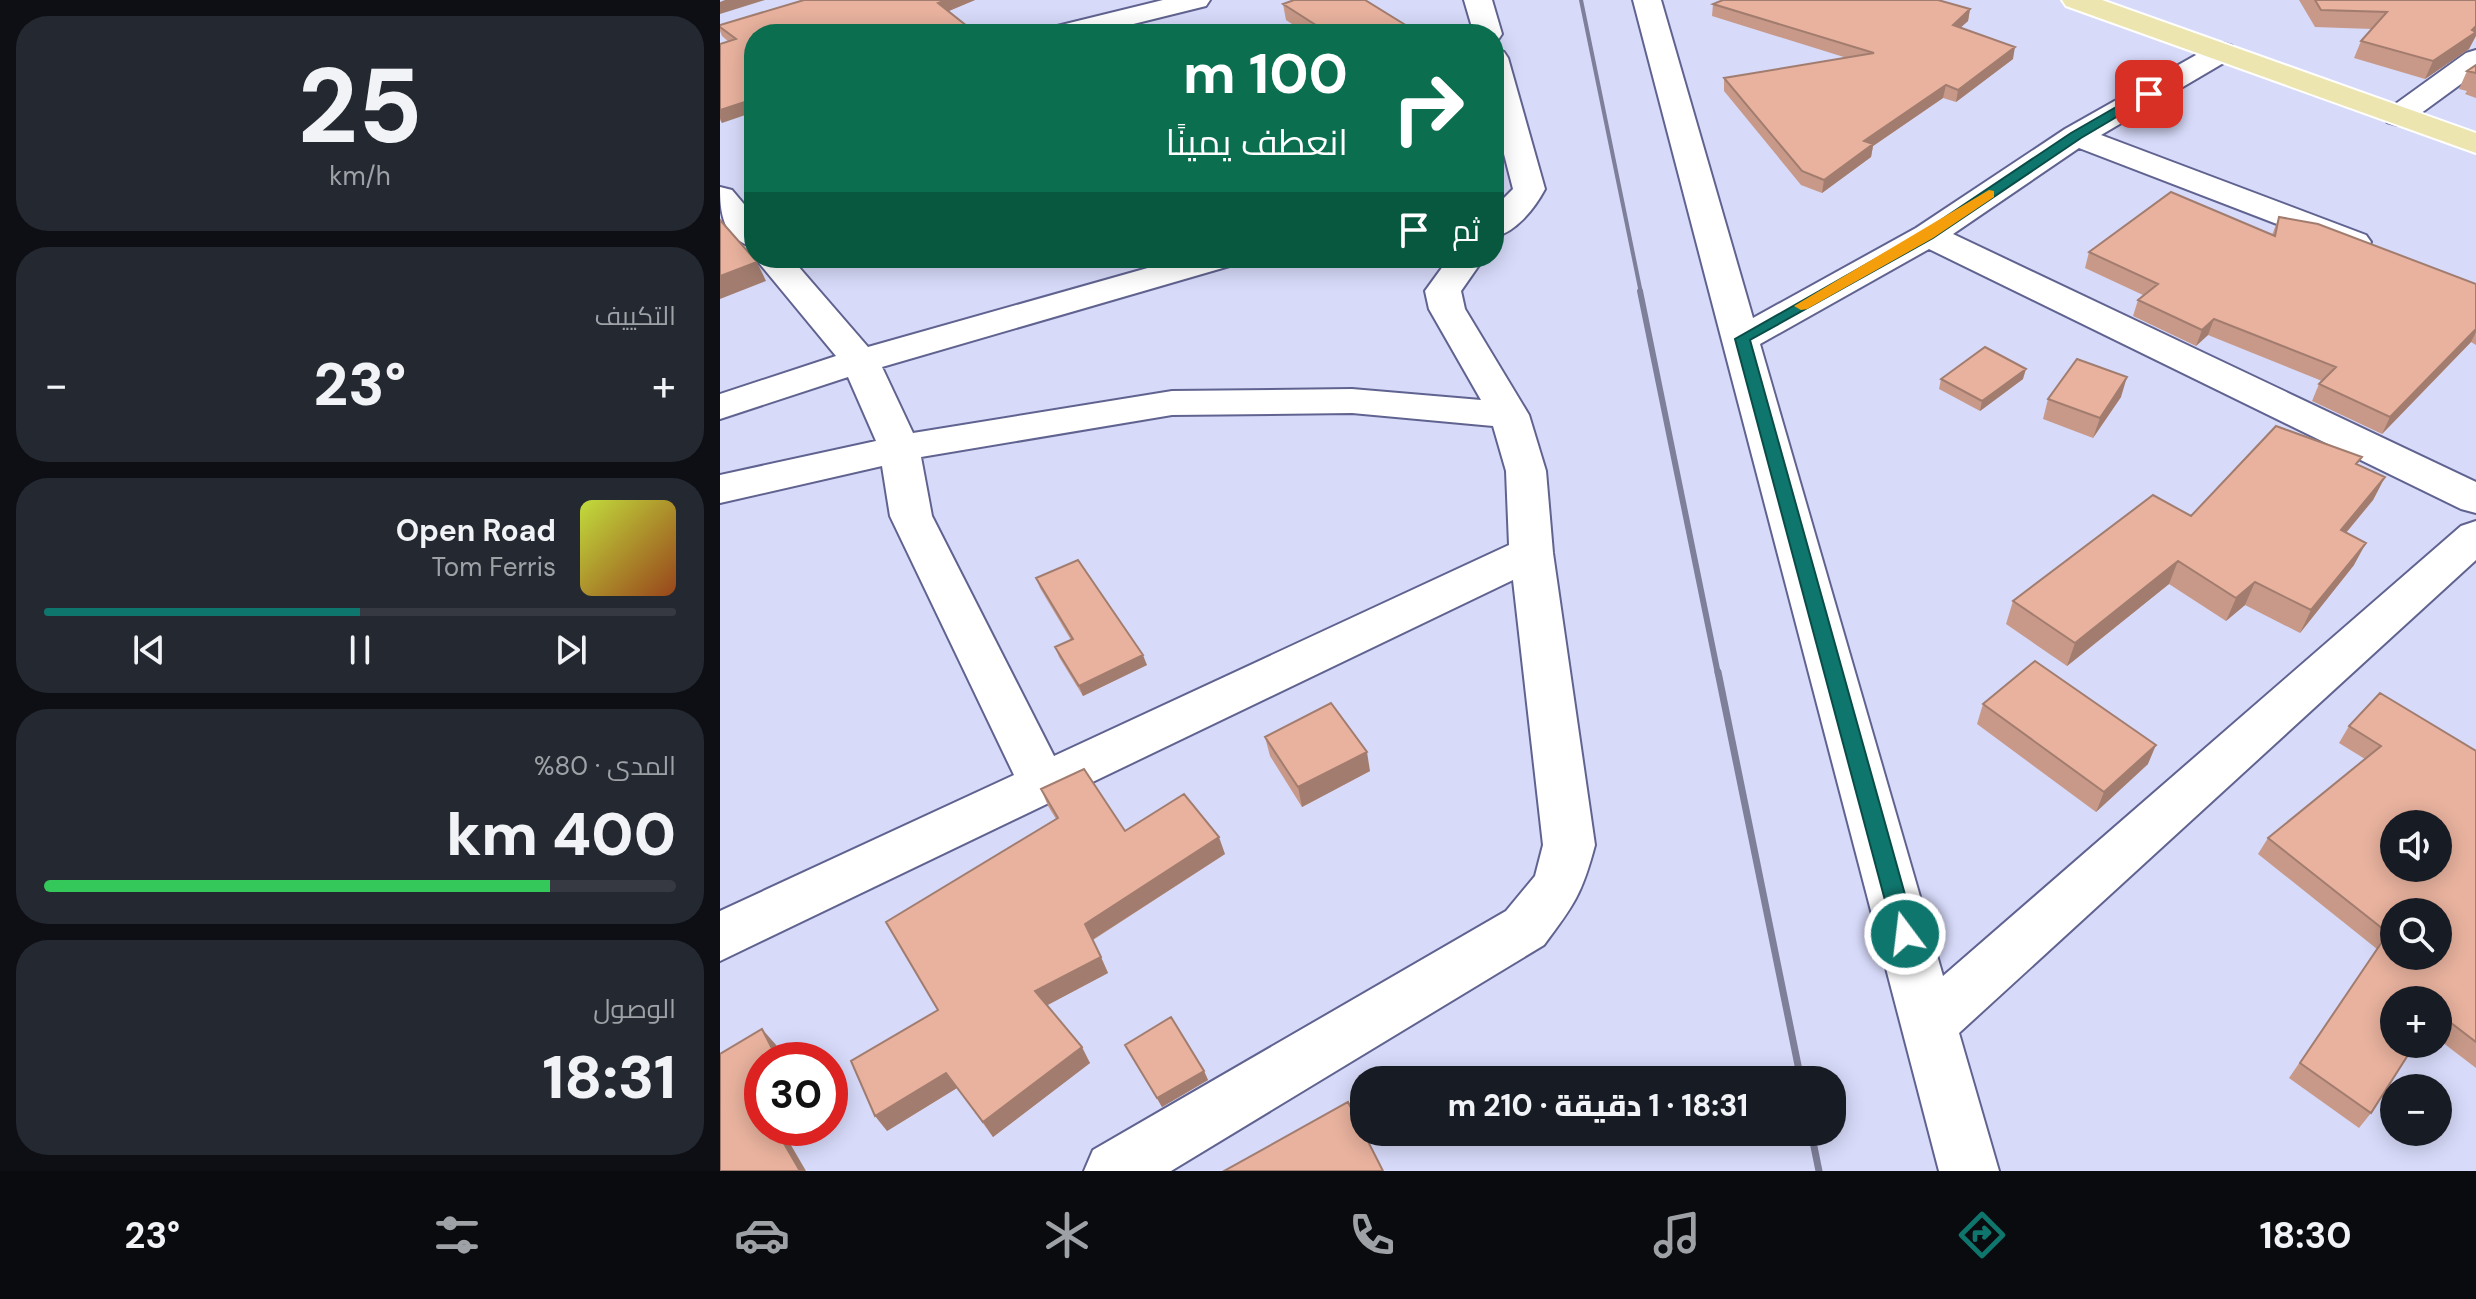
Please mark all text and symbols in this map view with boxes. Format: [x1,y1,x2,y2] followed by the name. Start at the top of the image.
[1183,37,1348,110] text: 100 m
[298,39,422,174] text: 25
[1376,56,1480,160] icon: right
[2115,60,2183,128] pin
[2127,72,2171,116] icon: arrive
[1166,119,1348,166] text: انعطف يمينًا
[329,159,391,193] text: km/h
[1392,208,1436,252] icon: arrive
[1452,211,1480,250] text: ثم
[594,299,676,333] text: التكييف
[314,345,406,424] text: 23°
[44,356,68,414] text: −
[652,356,676,414] text: +
[396,511,556,550] text: Open Road
[432,550,556,584] text: Tom Ferris
[127,628,171,672] icon: previous
[338,628,382,672] icon: pause
[549,628,593,672] icon: next
[534,749,676,783] text: المدى · 80%
[446,795,676,874] text: 400 km
[2380,810,2452,1146] map controls
[2380,810,2452,882] button: sound
[1863,892,1947,976] position arrow
[2380,898,2452,970] button: search
[2380,986,2452,1058] button: +
[593,992,676,1026] text: الوصول
[542,1038,676,1117] text: 18:31
[744,1042,848,1146] speed limit sign: 30
[2380,1074,2452,1146] button: −
[1448,1086,1748,1125] text: 18:31 · 1 دقيقة · 210 m
[429,1207,485,1263] icon: filters
[734,1207,790,1263] icon: car
[1039,1207,1095,1263] icon: climate
[1344,1207,1400,1263] icon: phone
[1649,1207,1705,1263] icon: music
[1954,1207,2010,1263] icon: directions
[125,1212,180,1259] text: 23°
[2259,1212,2351,1259] text: 18:30

